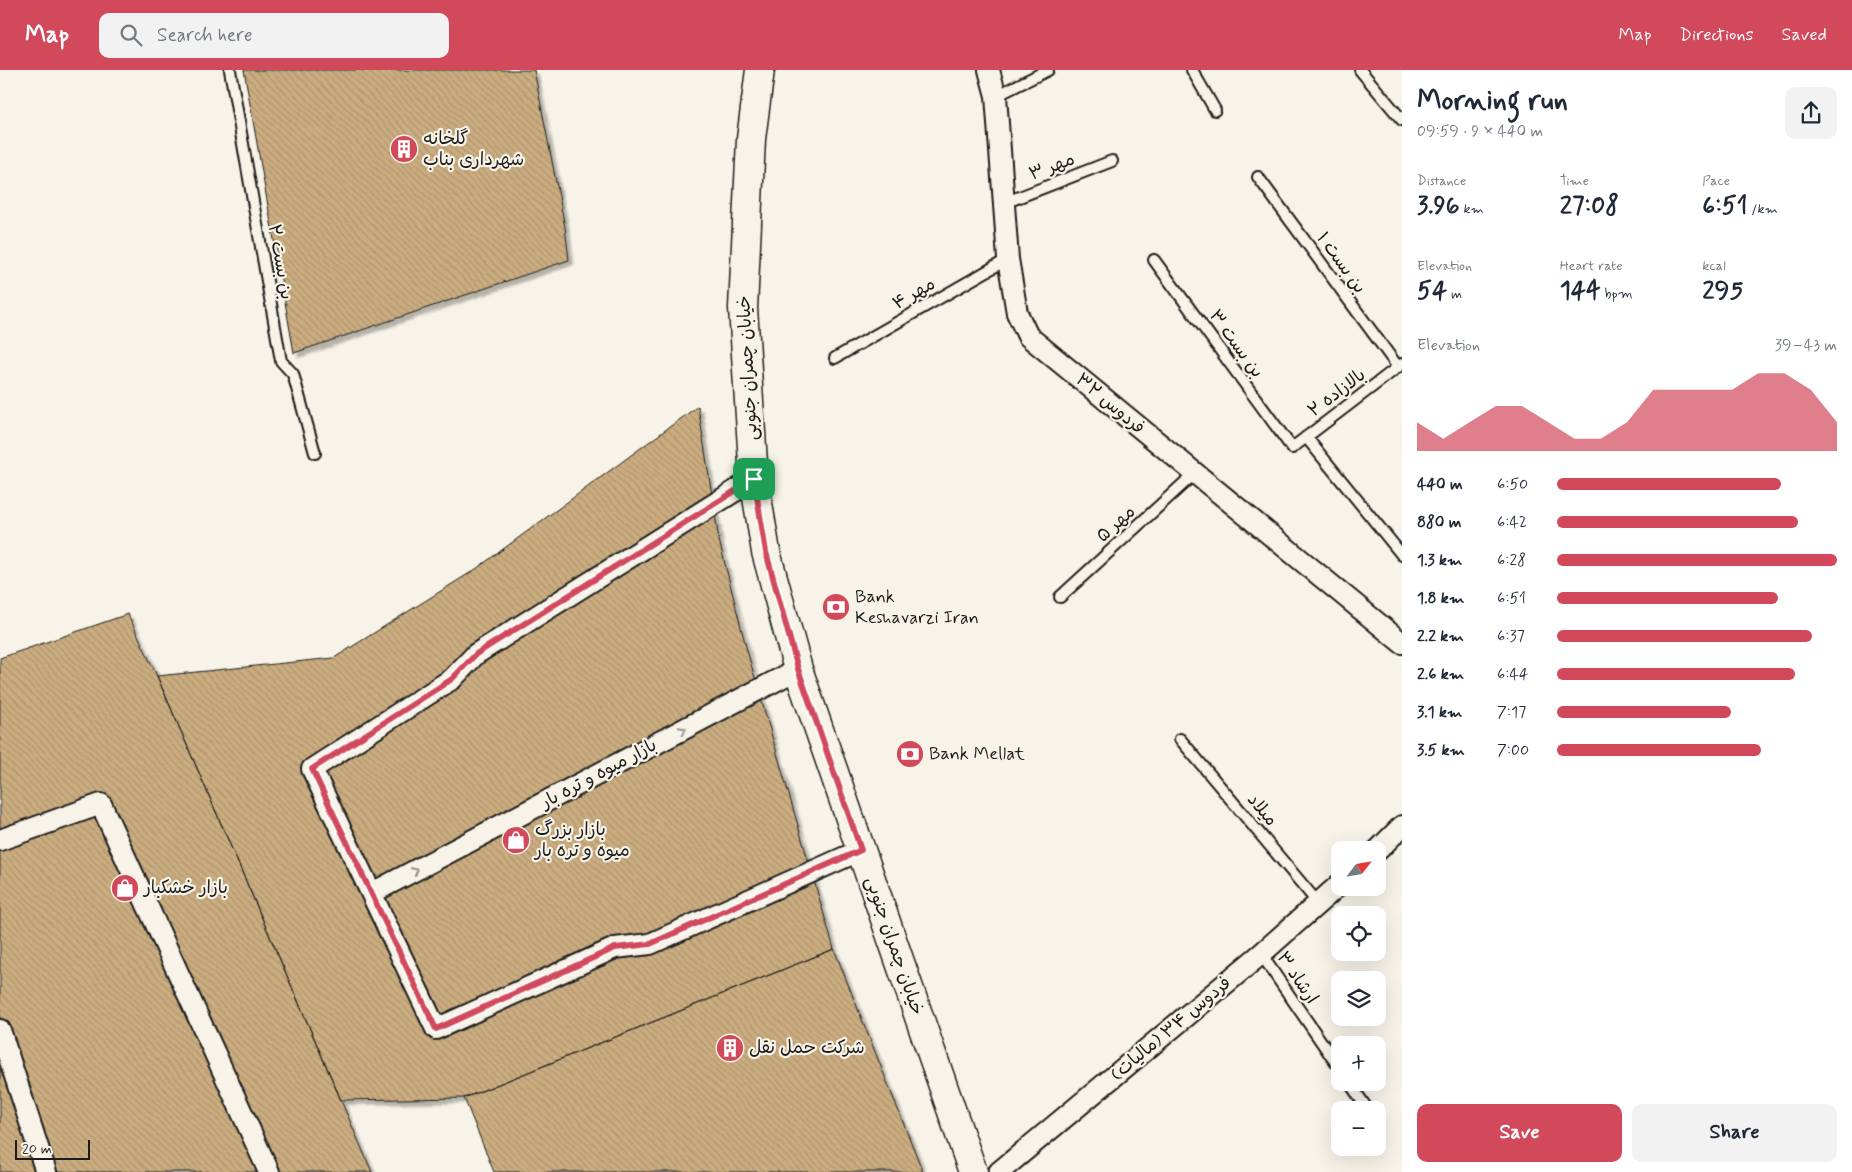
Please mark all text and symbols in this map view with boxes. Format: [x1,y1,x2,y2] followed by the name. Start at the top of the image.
[99,13,449,58] search box
[25,20,69,51] text: Map
[117,21,145,49] icon: search
[157,23,253,48] text: Search here
[1619,23,1652,47] text: Map
[1680,23,1754,47] text: Directions
[1782,23,1827,47] text: Saved
[1417,83,1568,120] text: Morning run
[1785,87,1837,139] button: share
[1417,121,1543,142] text: 09:59 · 9 × 440 m
[423,127,524,172] place label: گلخانه شهرداری بناب
[389,134,419,164] building icon: گلخانه شهرداری بناب
[1026,147,1078,187] street label: مهر ۳
[1417,172,1466,190] text: Distance
[1560,172,1589,190] text: Time
[1702,172,1730,190] text: Pace
[1417,190,1460,223] text: 3.96
[1560,190,1619,223] text: 27:08
[1702,190,1748,223] text: 6:51
[1460,200,1484,218] text: km
[1748,200,1778,218] text: /km
[262,222,298,302] street label: بن بست ۲
[1311,227,1371,299] street label: بن بست ۱
[1417,257,1472,275] text: Elevation
[1560,257,1623,275] text: Heart rate
[1702,257,1726,275] text: kcal
[888,272,940,316] street label: مهر ۴
[1417,275,1447,308] text: 54
[1560,275,1601,308] text: 144
[1702,275,1743,308] text: 295
[1447,285,1462,303] text: m
[1601,285,1633,303] text: bpm
[732,295,764,441] street label: خیابان چمران جنوبی
[1203,305,1269,383] street label: بن بست ۳
[1417,335,1480,356] text: Elevation
[1775,335,1837,356] text: 39–43 m
[1303,363,1371,423] street label: بالازاده ۲
[1070,368,1150,440] street label: فردوس ۳۲
[733,458,775,500] pin
[740,465,768,493] icon: arrive
[1417,474,1463,495] text: 440 m
[1497,474,1528,495] text: 6:50
[1091,500,1141,548] street label: مهر ۵
[1417,512,1461,533] text: 880 m
[1497,512,1527,533] text: 6:42
[1417,550,1462,571] text: 1.3 km
[1497,550,1526,571] text: 6:28
[855,585,979,630] place label: Bank Keshavarzi Iran
[1417,588,1464,609] text: 1.8 km
[1497,588,1526,609] text: 6:51
[821,592,851,622] bank icon: Bank Keshavarzi Iran
[1417,626,1464,647] text: 2.2 km
[1497,626,1525,647] text: 6:37
[1417,664,1464,685] text: 2.6 km
[1497,664,1529,685] text: 6:44
[1417,702,1462,723] text: 3.1 km
[1497,702,1526,723] text: 7:17
[678,726,687,736] one-way arrow
[535,733,661,816] street label: بازار میوه و تره بار
[895,739,925,769] bank icon: Bank Mellat
[1417,740,1465,761] text: 3.5 km
[1497,740,1529,761] text: 7:00
[929,742,1025,766] place label: Bank Mellat
[1241,789,1283,831] street label: میلاد
[533,818,630,863] place label: بازار بزرگ میوه و تره بار
[501,825,531,855] shop icon: بازار بزرگ میوه و تره بار
[1331,841,1386,896] north arrow
[1331,841,1386,1156] map controls
[410,867,419,877] one-way arrow
[110,873,140,903] shop icon: بازار خشکبار
[859,873,929,1019] street label: خیابان چمران جنوبی
[142,876,228,900] place label: بازار خشکبار
[1331,906,1386,961] button: locate
[1271,947,1323,1009] street label: ارشاد ۳
[1106,971,1236,1087] street label: فردوس ۳۴ (مالیات)
[1331,971,1386,1026] button: layers
[715,1033,745,1063] building icon: شرکت حمل نقل
[749,1036,865,1060] place label: شرکت حمل نقل
[1331,1036,1386,1091] button: +
[1331,1101,1386,1156] button: −
[1417,1104,1622,1162] button: Save
[1632,1104,1837,1162] button: Share
[15,1137,90,1160] scale bar
[22,1140,52,1158] text: 20 m

